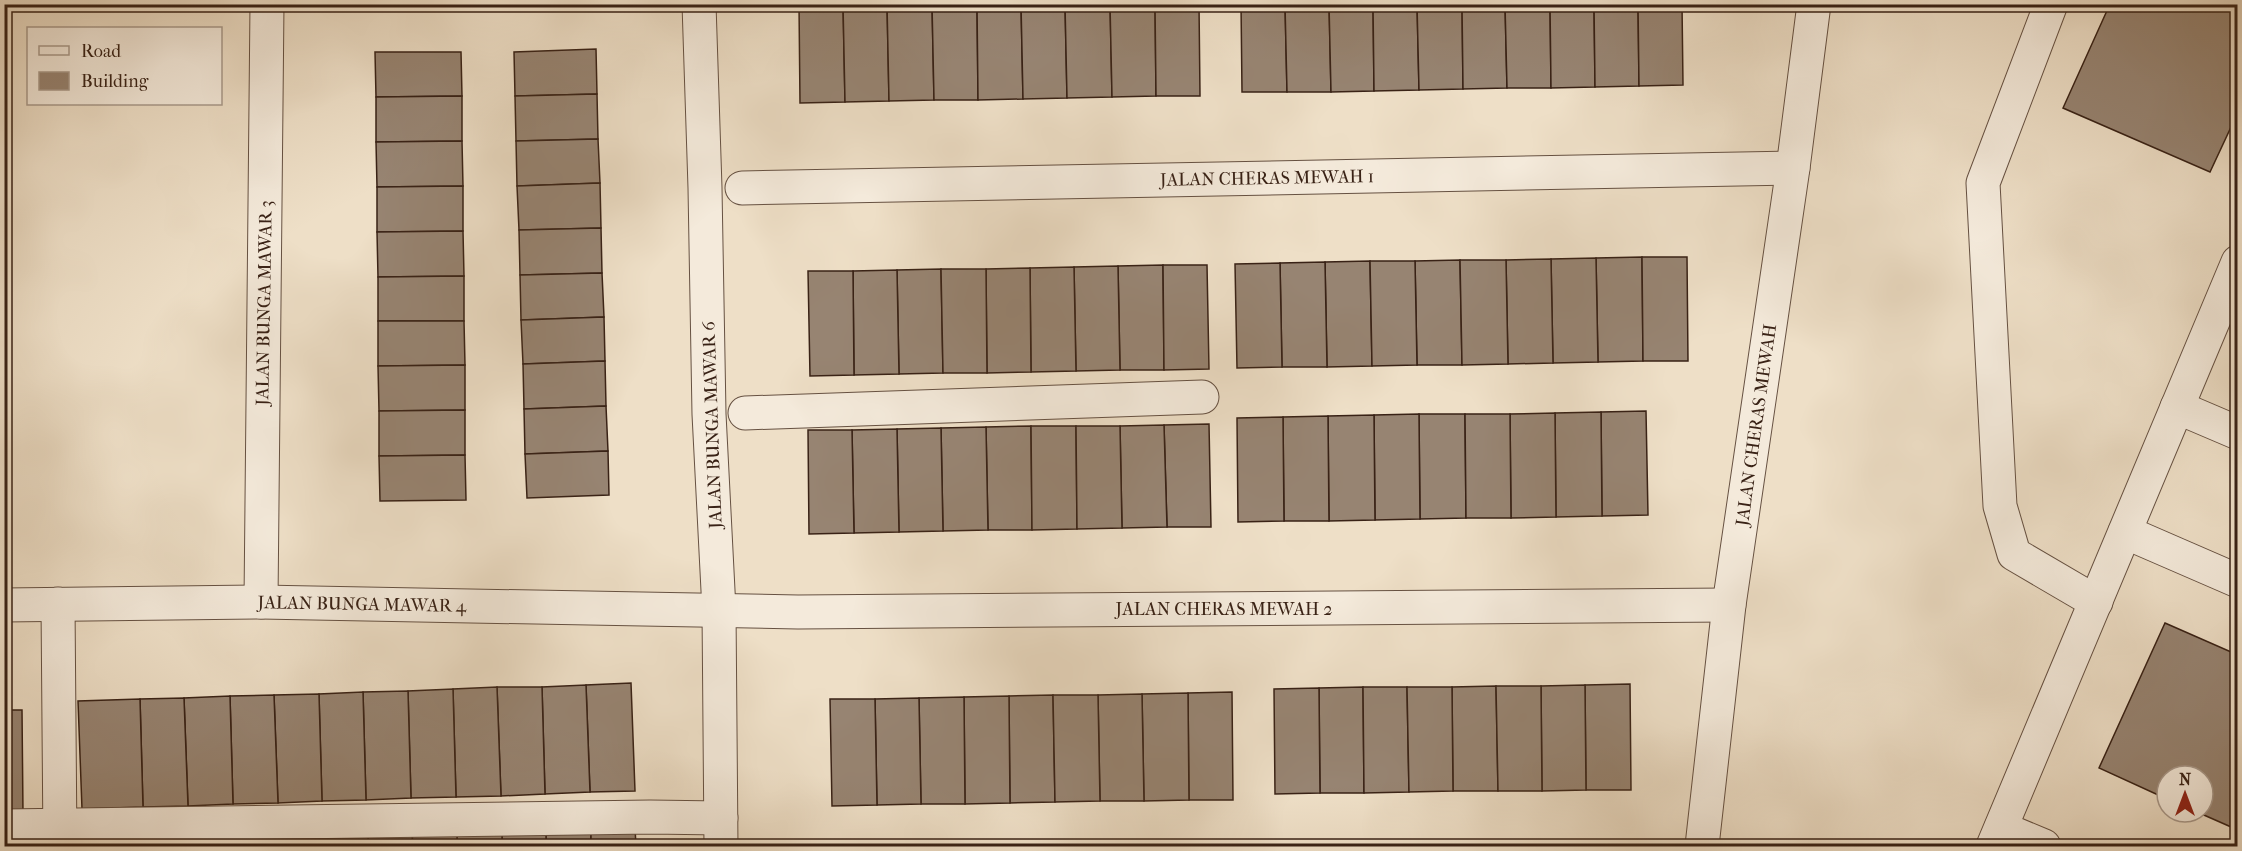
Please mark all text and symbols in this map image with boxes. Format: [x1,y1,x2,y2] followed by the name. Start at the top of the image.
[27,27,222,105] legend
[81,41,121,62] text: Road
[81,71,149,92] text: Building
[1158,166,1374,191] street label: JALAN CHERAS MEWAH 1
[252,200,277,408] street label: JALAN BUNGA MAWAR 3
[698,321,727,531] street label: JALAN BUNGA MAWAR 6
[1732,323,1781,529] street label: JALAN CHERAS MEWAH
[256,592,467,617] street label: JALAN BUNGA MAWAR 4
[1114,599,1332,620] street label: JALAN CHERAS MEWAH 2
[2155,764,2215,824] north arrow
[2179,770,2192,789] text: N

